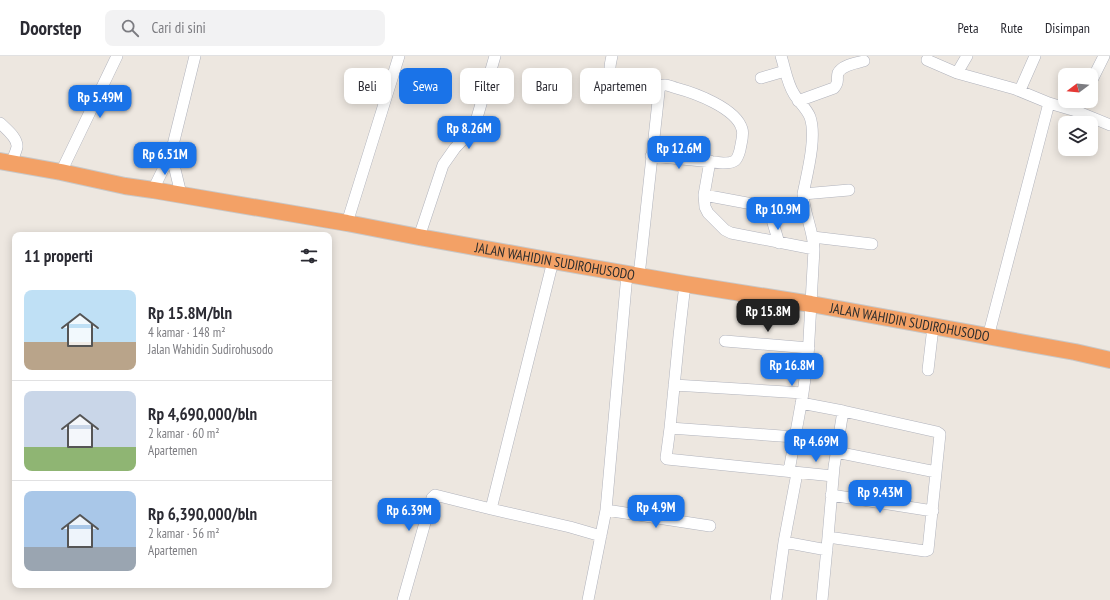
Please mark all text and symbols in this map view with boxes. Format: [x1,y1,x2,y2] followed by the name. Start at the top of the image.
[105,10,385,46] search box
[20,16,81,40] text: Doorstep
[119,17,141,39] icon: search
[151,18,206,37] text: Cari di sini
[957,19,979,37] text: Peta
[1001,19,1023,37] text: Rute
[1045,19,1090,37] text: Disimpan
[344,68,391,104] chip: Beli
[399,68,452,104] chip: Sewa
[460,68,514,104] chip: Filter
[522,68,572,104] chip: Baru
[580,68,661,104] chip: Apartemen
[1058,68,1098,108] north arrow
[1058,68,1098,156] map controls
[59,85,141,119] pin: Rp 5.49M
[77,89,123,106] text: Rp 5.49M
[428,116,510,150] pin: Rp 8.26M
[1058,116,1098,156] button: layers
[446,120,492,137] text: Rp 8.26M
[638,136,720,170] pin: Rp 12.6M
[656,140,702,157] text: Rp 12.6M
[124,142,206,176] pin: Rp 6.51M
[142,146,188,163] text: Rp 6.51M
[737,197,819,231] pin: Rp 10.9M
[755,201,801,218] text: Rp 10.9M
[473,238,637,284] street label: JALAN WAHIDIN SUDIROHUSODO
[24,245,93,267] text: 11 properti
[298,245,320,267] icon: filters
[828,298,991,345] street label: JALAN WAHIDIN SUDIROHUSODO
[727,299,809,333] pin: Rp 15.8M
[148,302,232,324] text: Rp 15.8M/bln
[745,303,791,320] text: Rp 15.8M
[56,306,104,354] icon: home
[148,324,225,341] text: 4 kamar · 148 m²
[148,341,273,358] text: Jalan Wahidin Sudirohusodo
[751,353,833,387] pin: Rp 16.8M
[769,357,815,374] text: Rp 16.8M
[148,403,257,425] text: Rp 4,690,000/bln
[56,407,104,455] icon: home
[148,425,220,442] text: 2 kamar · 60 m²
[775,429,857,463] pin: Rp 4.69M
[793,433,839,450] text: Rp 4.69M
[148,442,197,459] text: Apartemen
[839,480,921,514] pin: Rp 9.43M
[857,484,903,501] text: Rp 9.43M
[619,495,693,529] pin: Rp 4.9M
[368,498,450,532] pin: Rp 6.39M
[637,499,675,516] text: Rp 4.9M
[386,502,432,519] text: Rp 6.39M
[148,503,257,525] text: Rp 6,390,000/bln
[56,507,104,555] icon: home
[148,525,220,542] text: 2 kamar · 56 m²
[148,542,197,559] text: Apartemen

